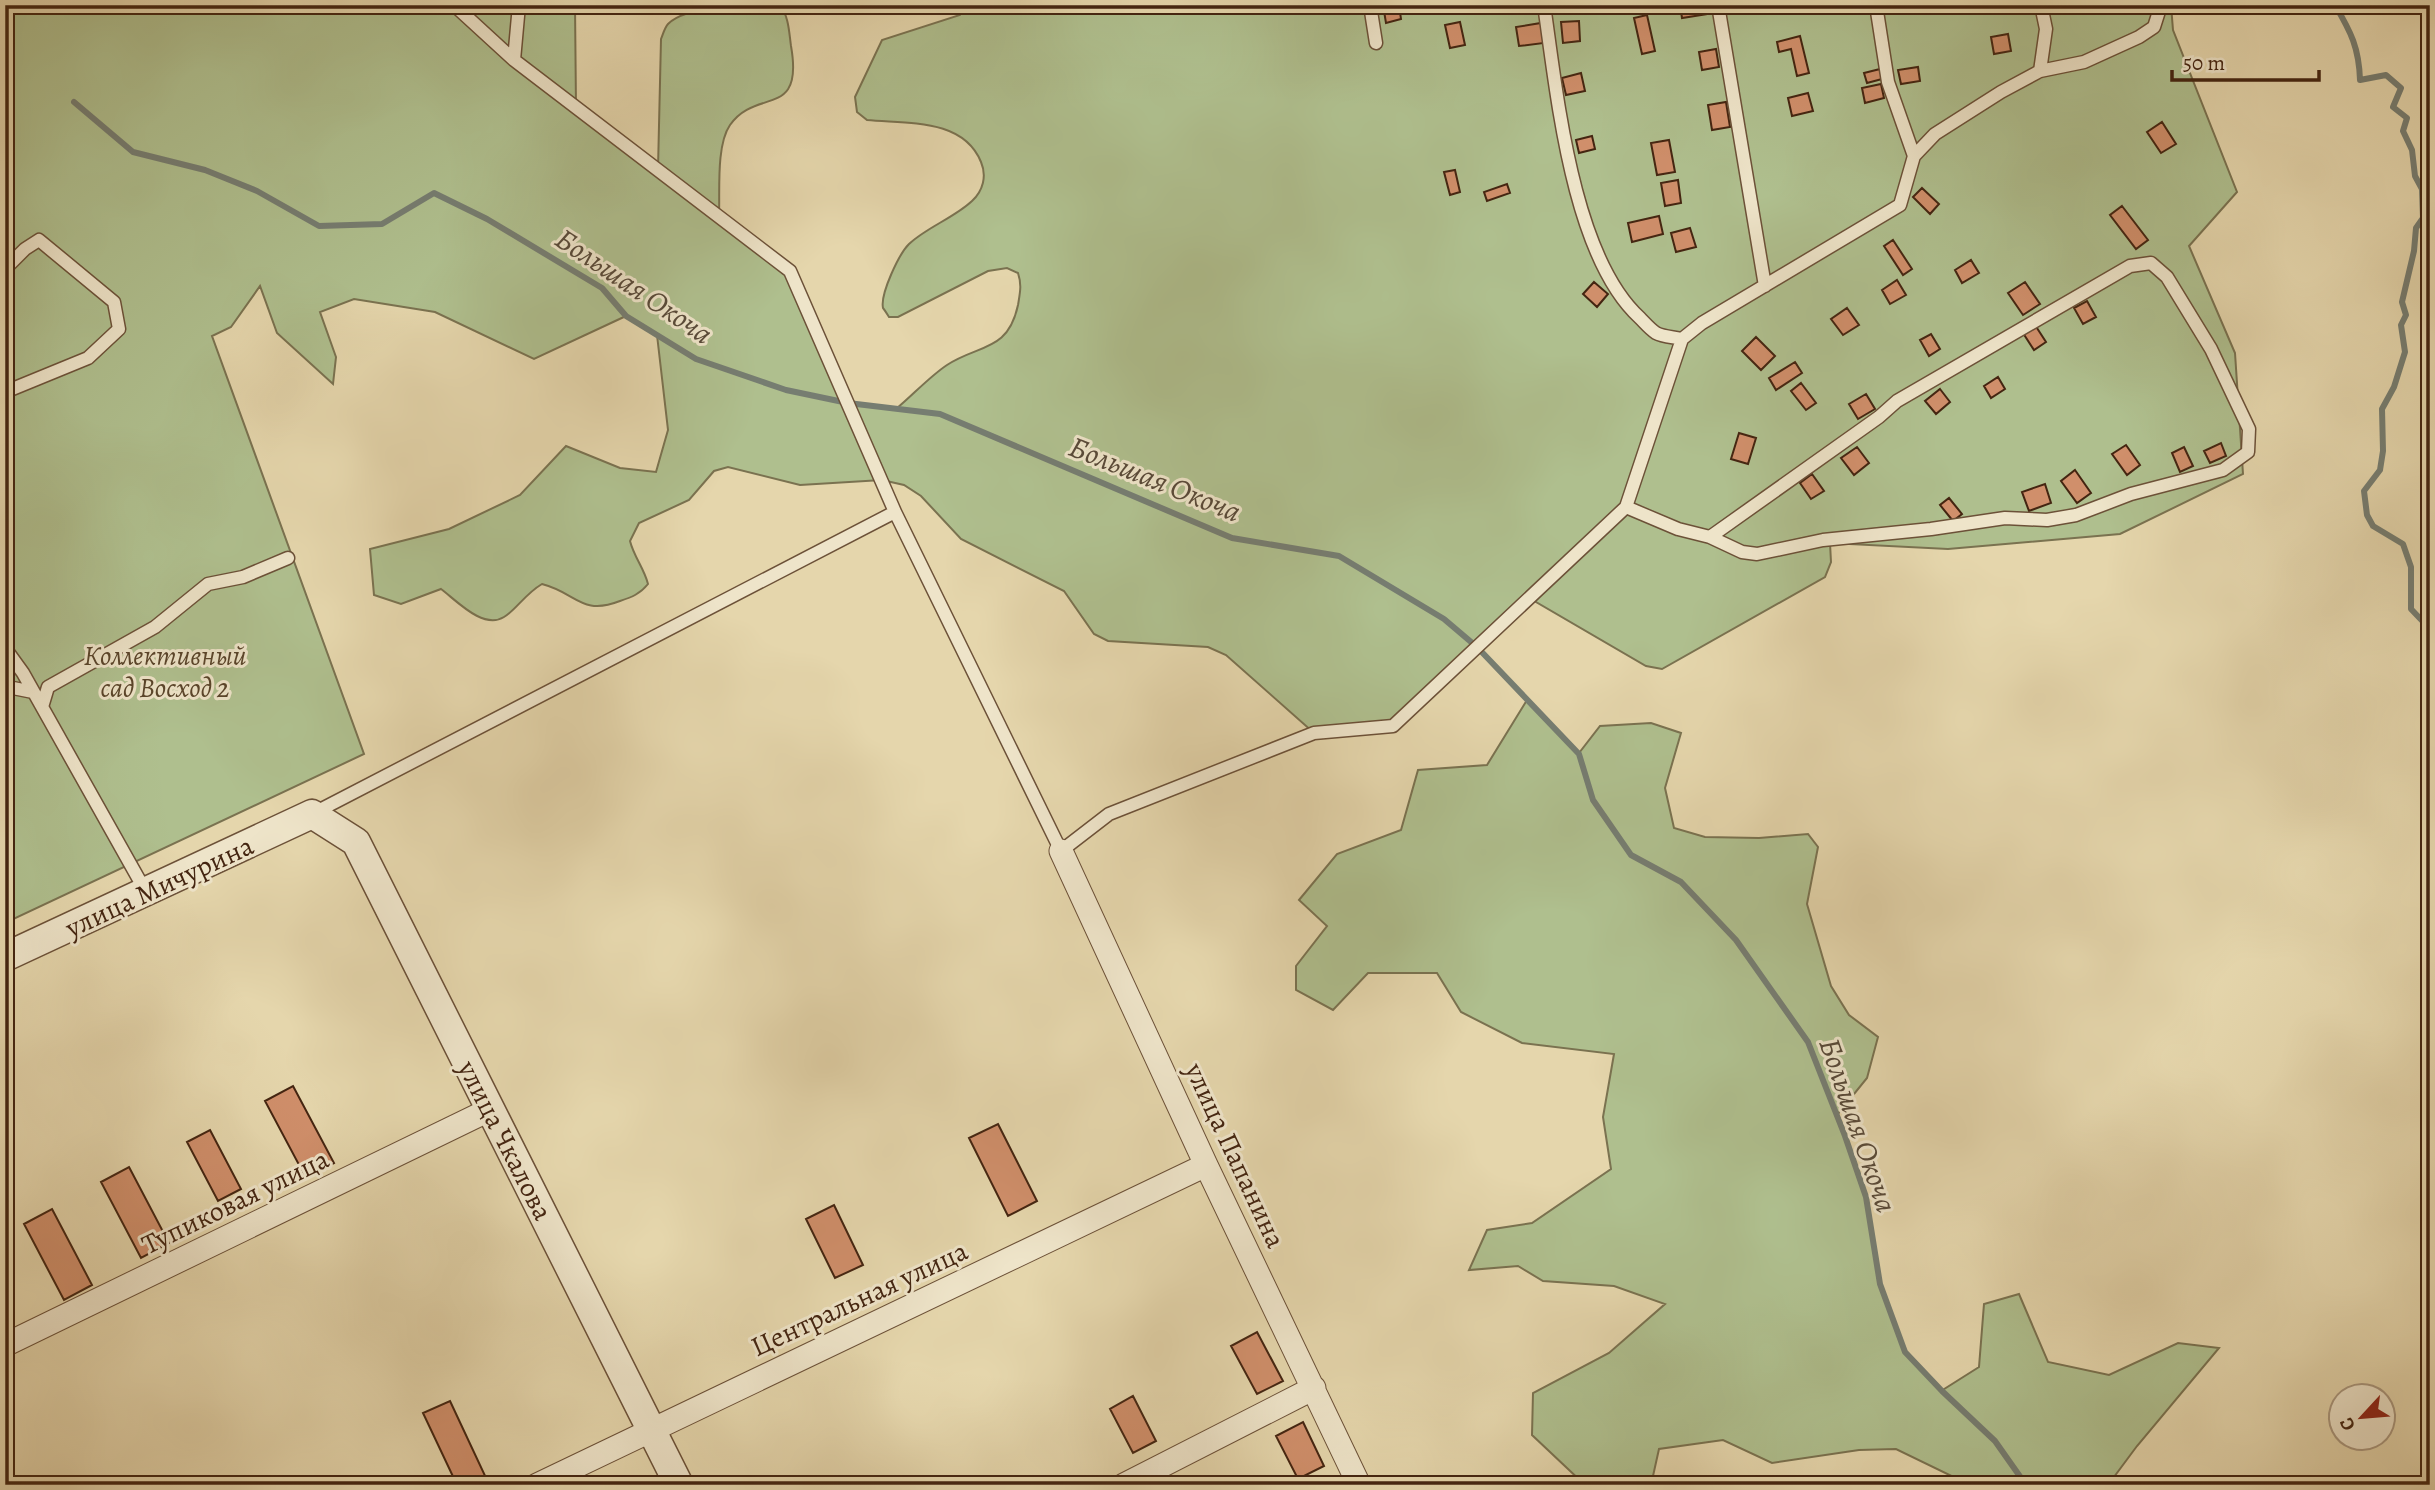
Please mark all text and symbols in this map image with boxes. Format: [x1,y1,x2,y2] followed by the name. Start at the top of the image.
[2172,38,2320,82] scale bar
[2183,49,2225,77] text: 50 m
[547,219,721,354] water label: Большая Окоча
[1063,426,1247,532] water label: Большая Окоча
[83,637,247,707] park label: Коллективный сад Восход 2
[58,827,260,948] street label: улица Мичурина
[1809,1032,1907,1218] water label: Большая Окоча
[448,1053,562,1227] street label: улица Чкалова
[1175,1056,1295,1254] street label: улица Папанина
[136,1140,335,1264] street label: Тупиковая улица
[745,1232,974,1366] street label: Центральная улица
[2326,1382,2396,1452] north arrow
[2333,1413,2362,1435] text: С

